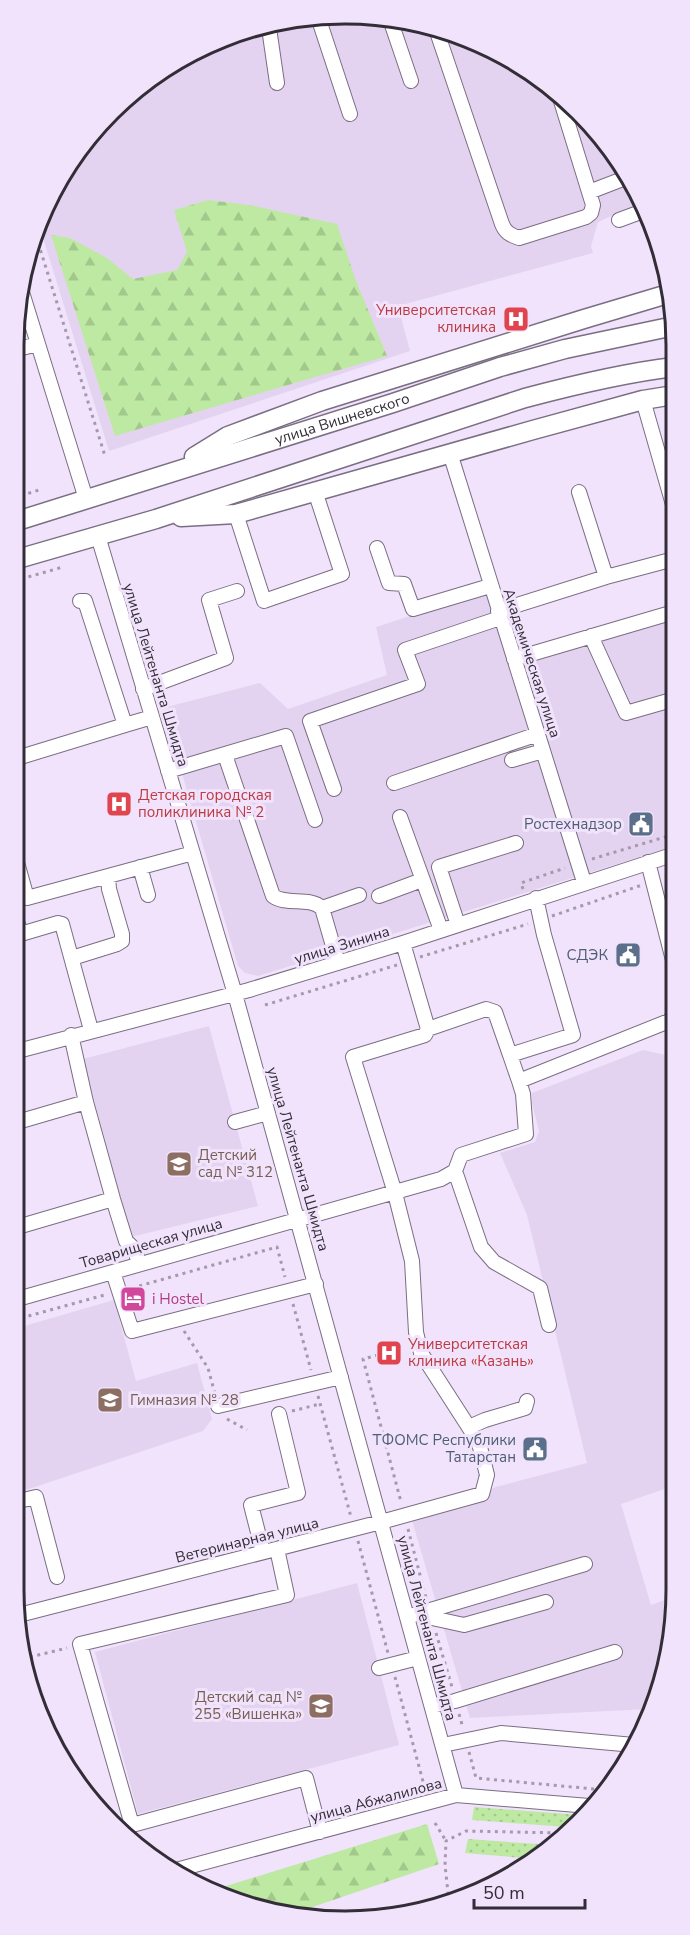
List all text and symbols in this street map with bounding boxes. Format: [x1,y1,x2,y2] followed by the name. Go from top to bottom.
[375,300,496,337] place label: Университетская клиника
[501,304,531,334] hospital icon: Университетская клиника
[272,388,412,450] street label: улица Вишневского
[119,581,193,769] street label: улица Лейтенанта Шмидта
[498,586,566,740] street label: Академическая улица
[138,785,272,822] place label: Детская городская поликлиника № 2
[104,789,134,819] hospital icon: Детская городская поликлиника № 2
[626,809,656,839] public building icon: Ростехнадзор
[524,814,622,834] place label: Ростехнадзор
[292,921,392,969] street label: улица Зинина
[613,940,643,970] public building icon: СДЭК
[567,945,608,965] place label: СДЭК
[262,1065,334,1253] street label: улица Лейтенанта Шмидта
[198,1145,273,1182] place label: Детский сад № 312
[164,1149,194,1179] school or university icon: Детский сад № 312
[77,1213,225,1273] street label: Товарищеская улица
[118,1284,148,1314] hotel icon: i Hostel
[152,1289,204,1309] place label: i Hostel
[407,1334,534,1371] place label: Университетская клиника «Казань»
[374,1338,404,1368] hospital icon: Университетская клиника «Казань»
[95,1385,125,1415] school or university icon: Гимназия № 28
[130,1390,239,1410] place label: Гимназия № 28
[373,1430,516,1467] place label: ТФОМС Республики Татарстан
[520,1434,550,1464] public building icon: ТФОМС Республики Татарстан
[173,1512,321,1568] street label: Ветеринарная улица
[393,1533,461,1723] street label: улица Лейтенанта Шмидта
[194,1687,302,1724] place label: Детский сад № 255 «Вишенка»
[306,1691,336,1721] school or university icon: Детский сад № 255 «Вишенка»
[308,1773,444,1827] street label: улица Абжалилова
[474,1872,585,1910] scale bar
[483,1881,525,1905] text: 50 m

